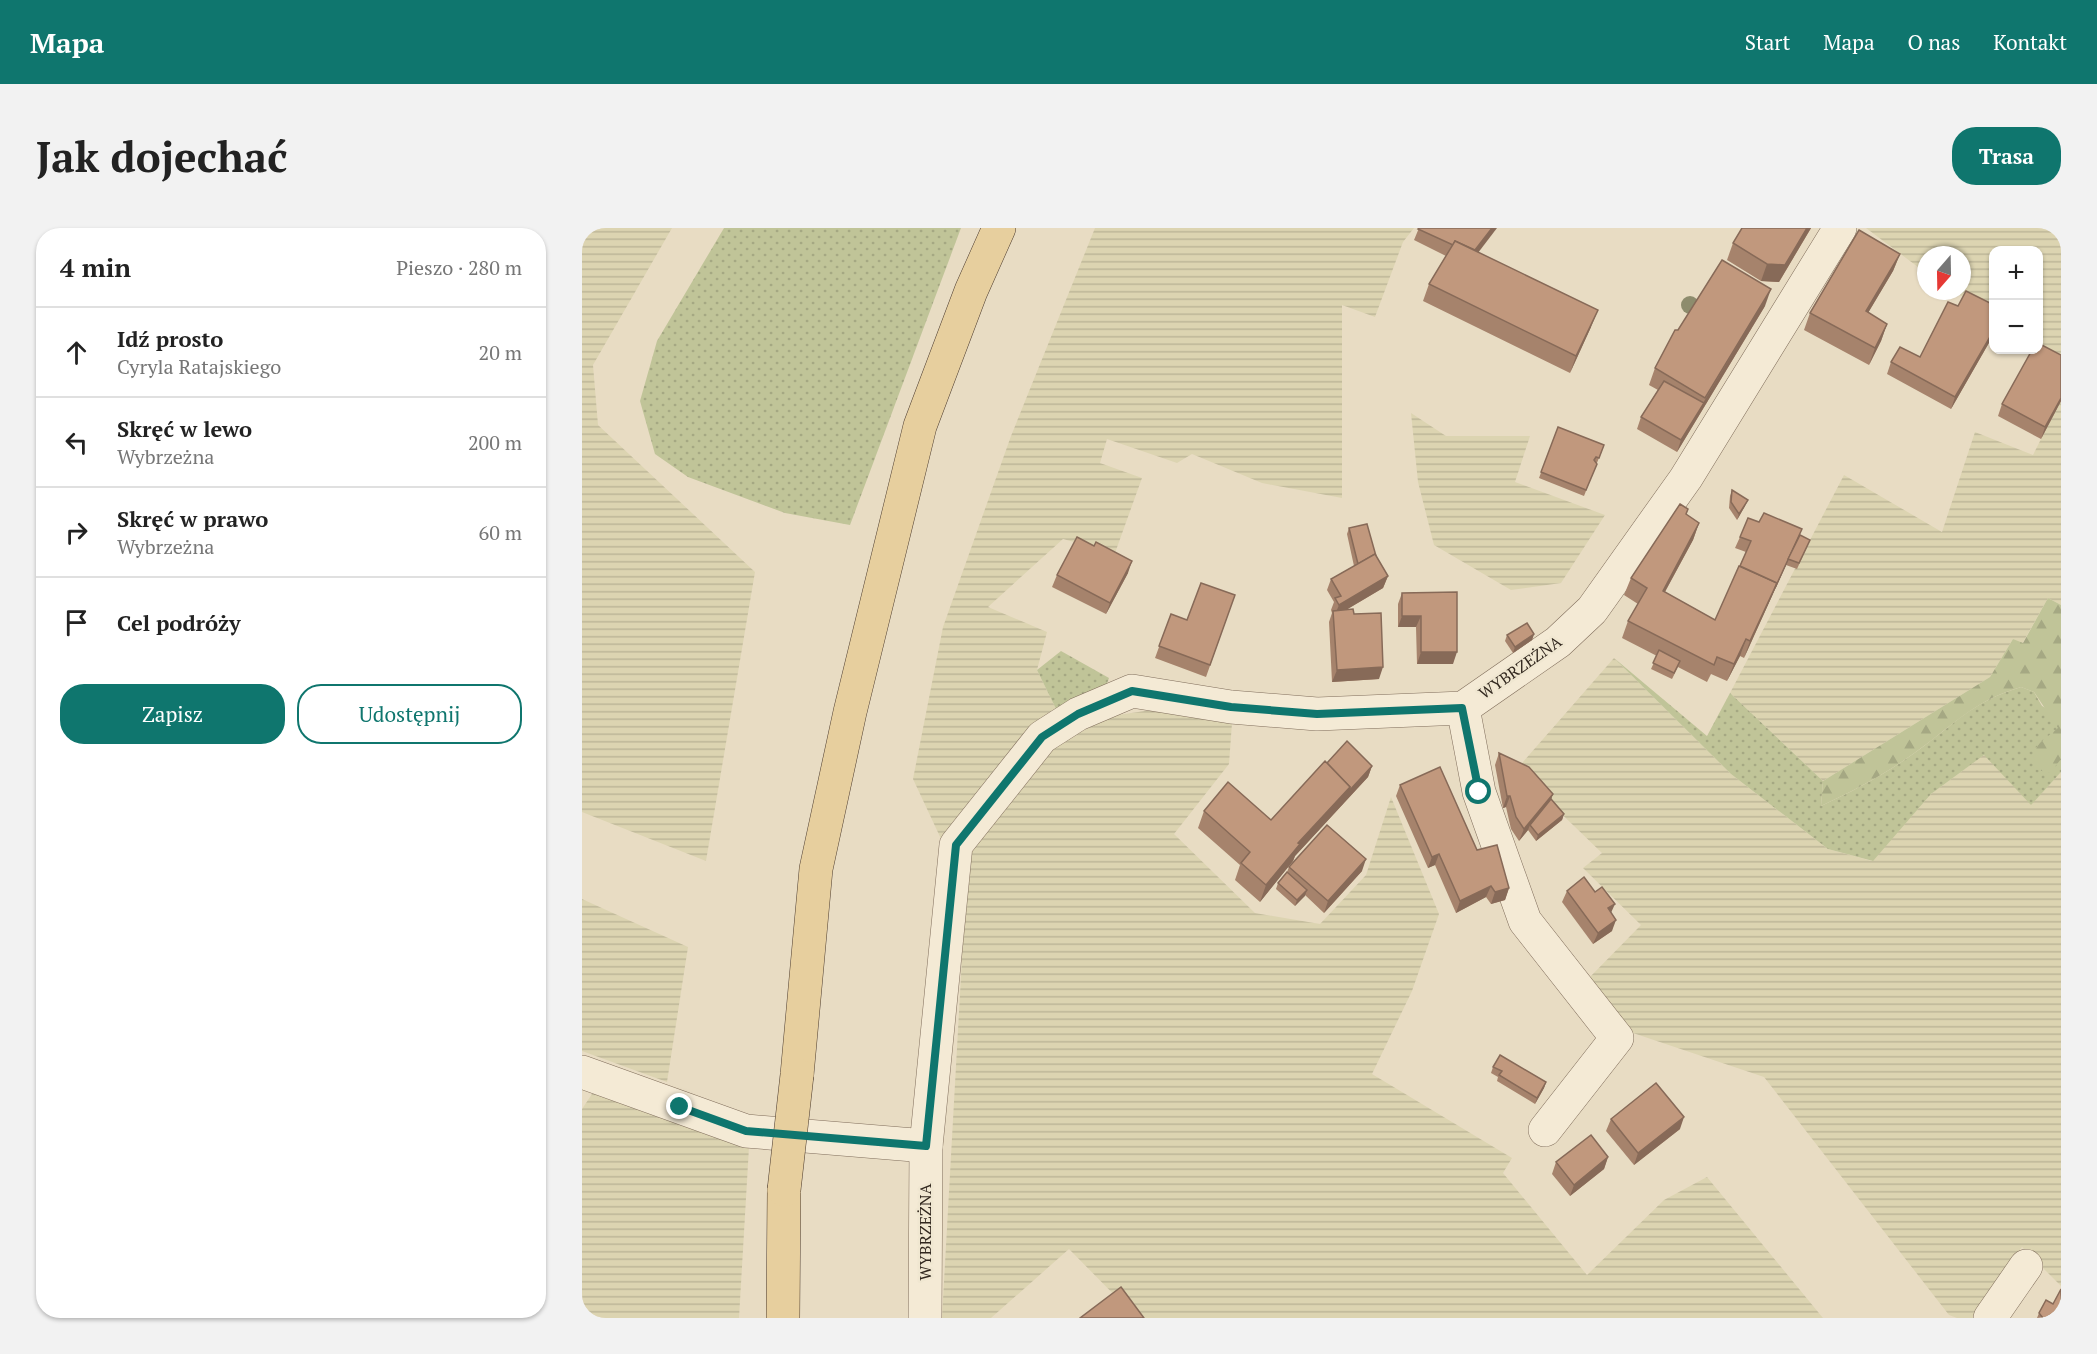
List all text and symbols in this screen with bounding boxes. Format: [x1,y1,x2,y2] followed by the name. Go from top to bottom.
[30,24,104,61] text: Mapa
[1745,28,1790,56] text: Start
[1823,28,1875,56] text: Mapa
[1908,28,1960,56] text: O nas
[1993,28,2067,56] text: Kontakt
[1952,127,2061,185] button: Trasa
[36,128,288,184] text: Jak dojechać
[1917,246,1971,300] north arrow
[1989,246,2043,354] map controls
[1989,246,2043,300] button: +
[60,250,131,284] text: 4 min
[396,254,522,281] text: Pieszo · 280 m
[1989,300,2043,354] button: −
[117,324,223,353] text: Idź prosto
[60,336,93,369] icon: ahead
[479,339,522,366] text: 20 m
[117,353,281,380] text: Cyryla Ratajskiego
[117,414,252,443] text: Skręć w lewo
[60,426,93,459] icon: left
[468,429,522,456] text: 200 m
[117,443,214,470] text: Wybrzeżna
[117,504,268,533] text: Skręć w prawo
[60,516,93,549] icon: right
[479,519,522,546] text: 60 m
[117,533,214,560] text: Wybrzeżna
[60,606,93,639] icon: arrive
[117,608,241,637] text: Cel podróży
[1474,630,1566,704] street label: WYBRZEŻNA
[60,684,285,744] button: Zapisz
[297,684,522,744] button: Udostępnij
[1465,778,1491,804] route start
[666,1093,692,1119] route end
[914,1184,936,1280] street label: WYBRZEŻNA

